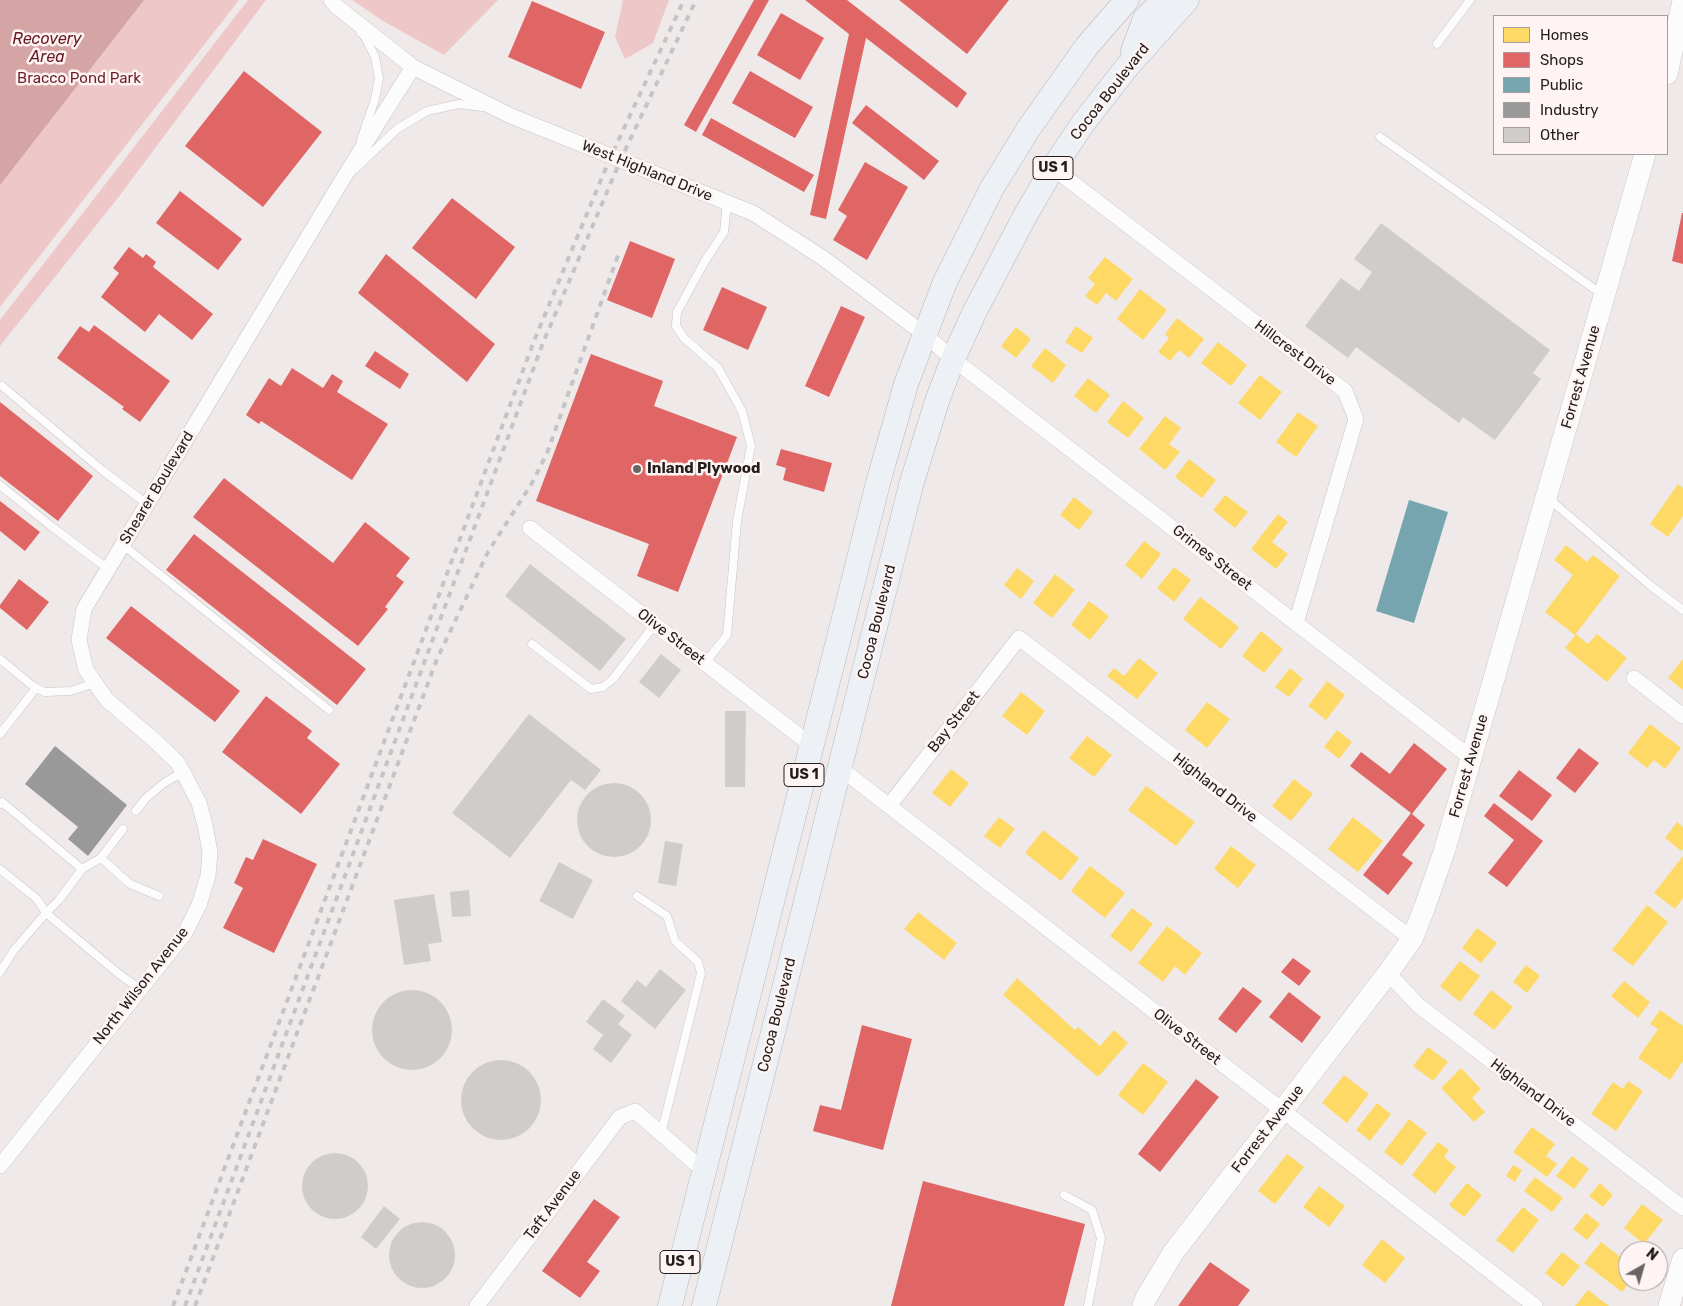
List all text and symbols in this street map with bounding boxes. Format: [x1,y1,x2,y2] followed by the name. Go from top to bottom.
[1493,15,1668,155] legend
[1540,26,1589,44] text: Homes
[12,29,82,67] water label: Recovery Area
[1067,40,1153,144] street label: Cocoa Boulevard
[1540,51,1584,69] text: Shops
[17,70,141,88] park label: Bracco Pond Park
[1540,76,1583,94] text: Public
[1540,101,1599,119] text: Industry
[1540,126,1579,144] text: Other
[579,137,715,205] street label: West Highland Drive
[1033,156,1073,180] road number: US 1
[1251,317,1339,389] street label: Hillcrest Drive
[1558,323,1604,431] street label: Forrest Avenue
[116,428,198,548] street label: Shearer Boulevard
[647,460,760,478] place label: Inland Plywood
[631,463,643,475] marker: Inland Plywood
[1169,521,1255,595] street label: Grimes Street
[854,563,900,681] street label: Cocoa Boulevard
[634,605,708,669] street label: Olive Street
[924,688,984,756] street label: Bay Street
[1446,712,1492,820] street label: Forrest Avenue
[1169,749,1261,827] street label: Highland Drive
[784,764,824,786] road number: US 1
[89,924,193,1048] street label: North Wilson Avenue
[754,956,800,1074] street label: Cocoa Boulevard
[1150,1005,1224,1069] street label: Olive Street
[1487,1055,1579,1131] street label: Highland Drive
[1228,1081,1308,1177] street label: Forrest Avenue
[521,1166,585,1244] street label: Taft Avenue
[1618,1241,1668,1291] north arrow
[1643,1245,1661,1264] text: N
[660,1250,700,1274] road number: US 1

